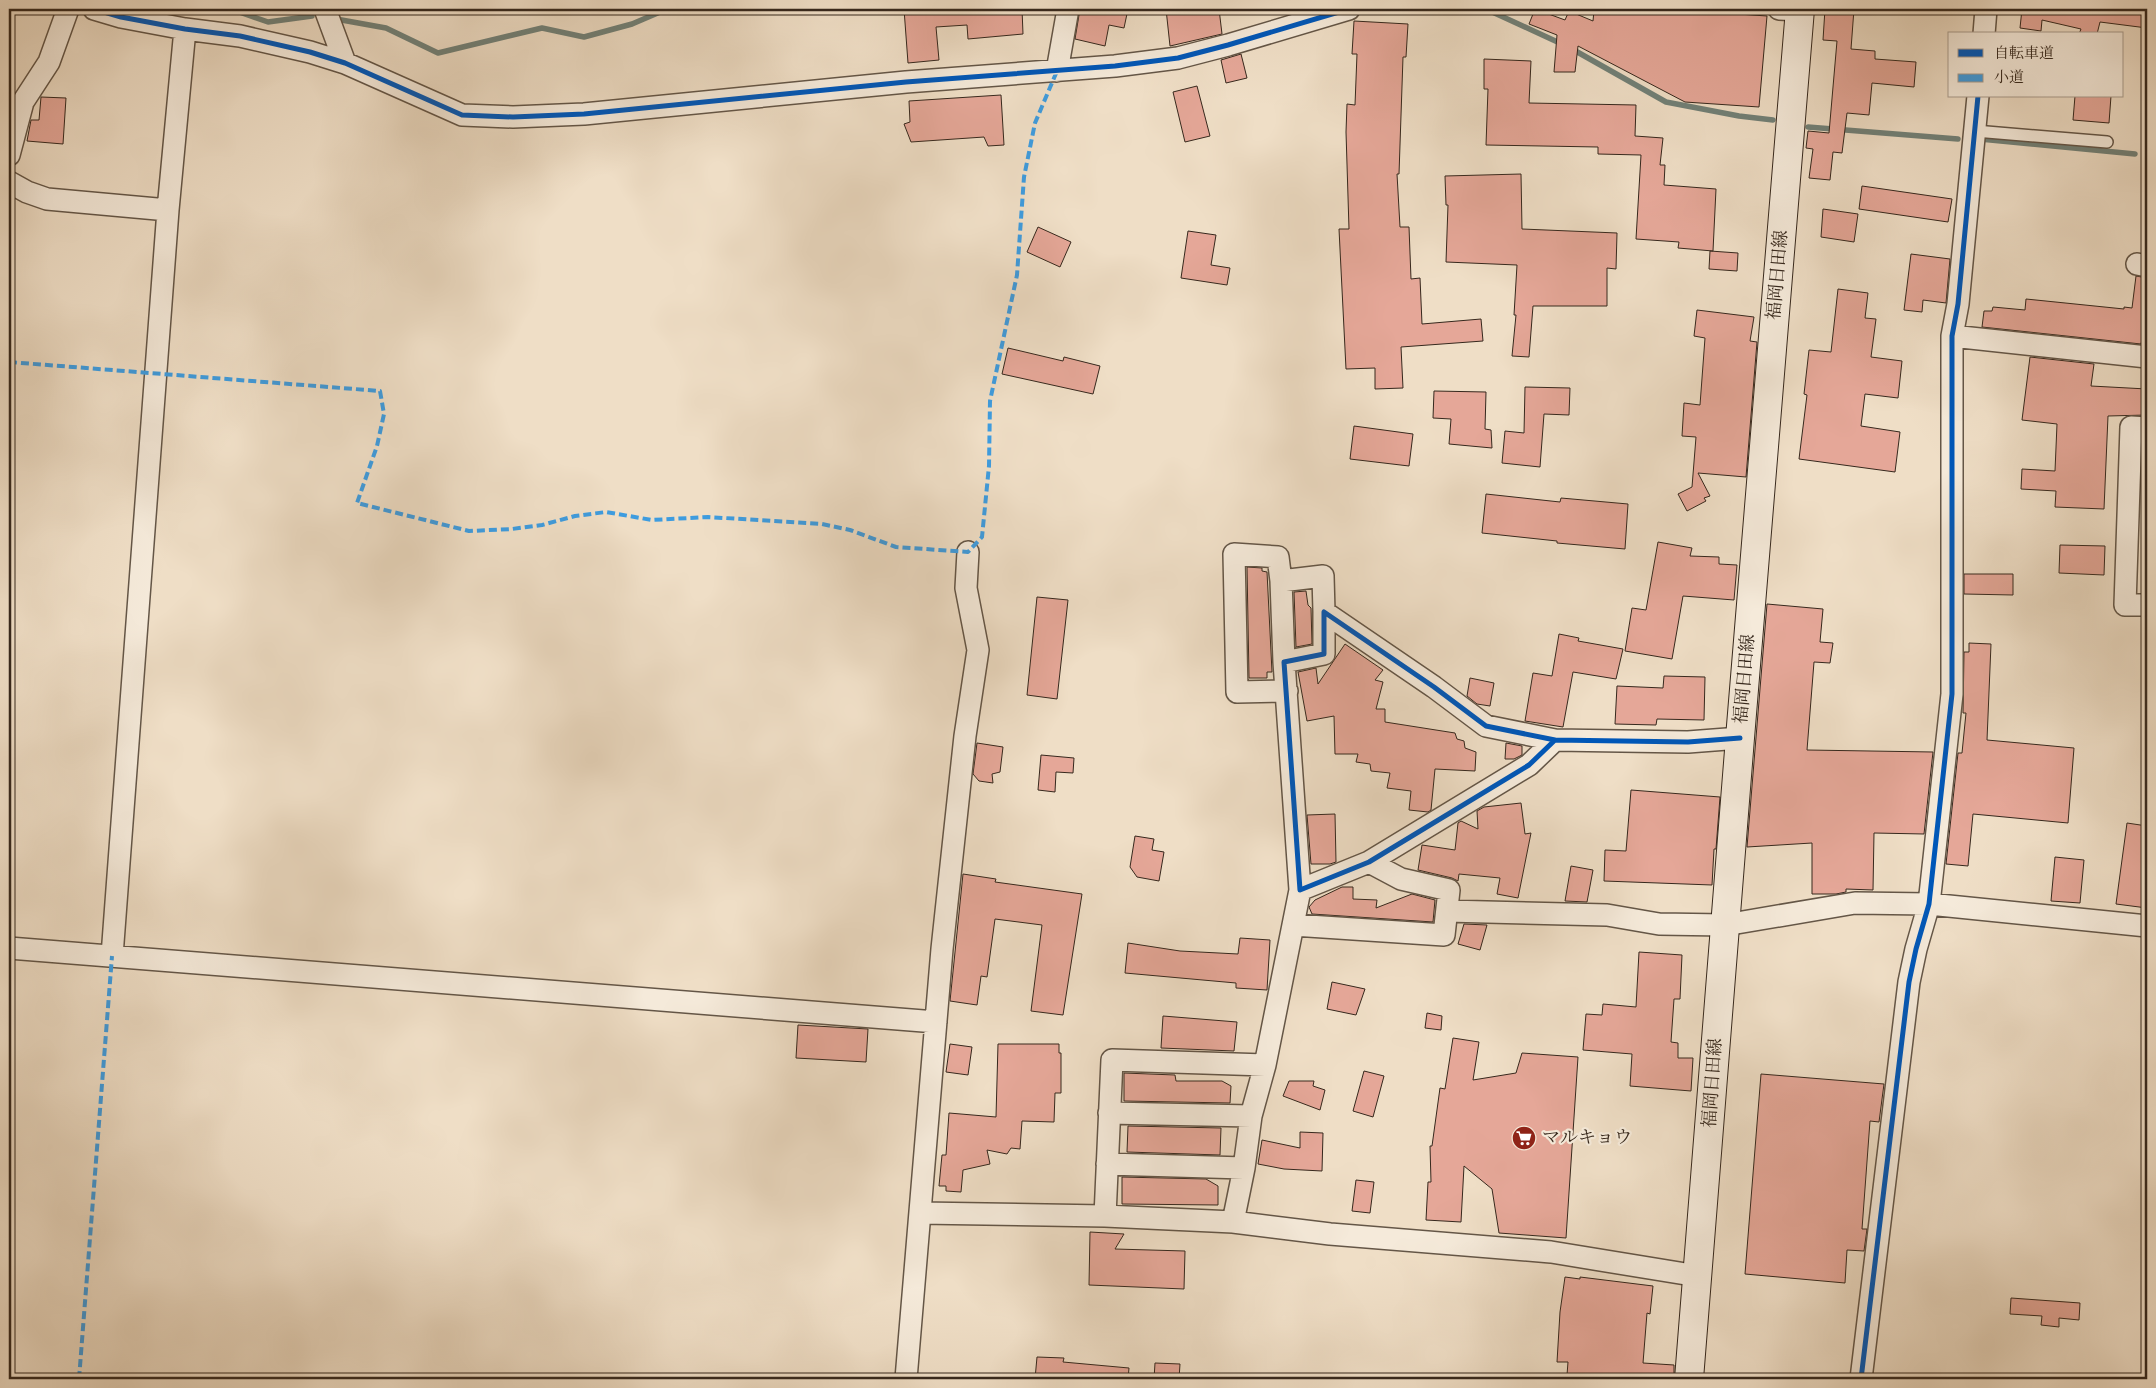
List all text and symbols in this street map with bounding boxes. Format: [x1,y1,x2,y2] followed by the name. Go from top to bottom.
[1948,32,2124,98] legend
[1994,45,2054,62] text: 自転車道
[1994,69,2024,86] text: 小道
[1763,229,1791,321] street label: 福岡日田線
[1730,633,1758,725] street label: 福岡日田線
[1699,1037,1725,1129] street label: 福岡日田線
[1511,1125,1537,1151] supermarket icon: マルキョウ
[1542,1129,1632,1147] place label: マルキョウ

